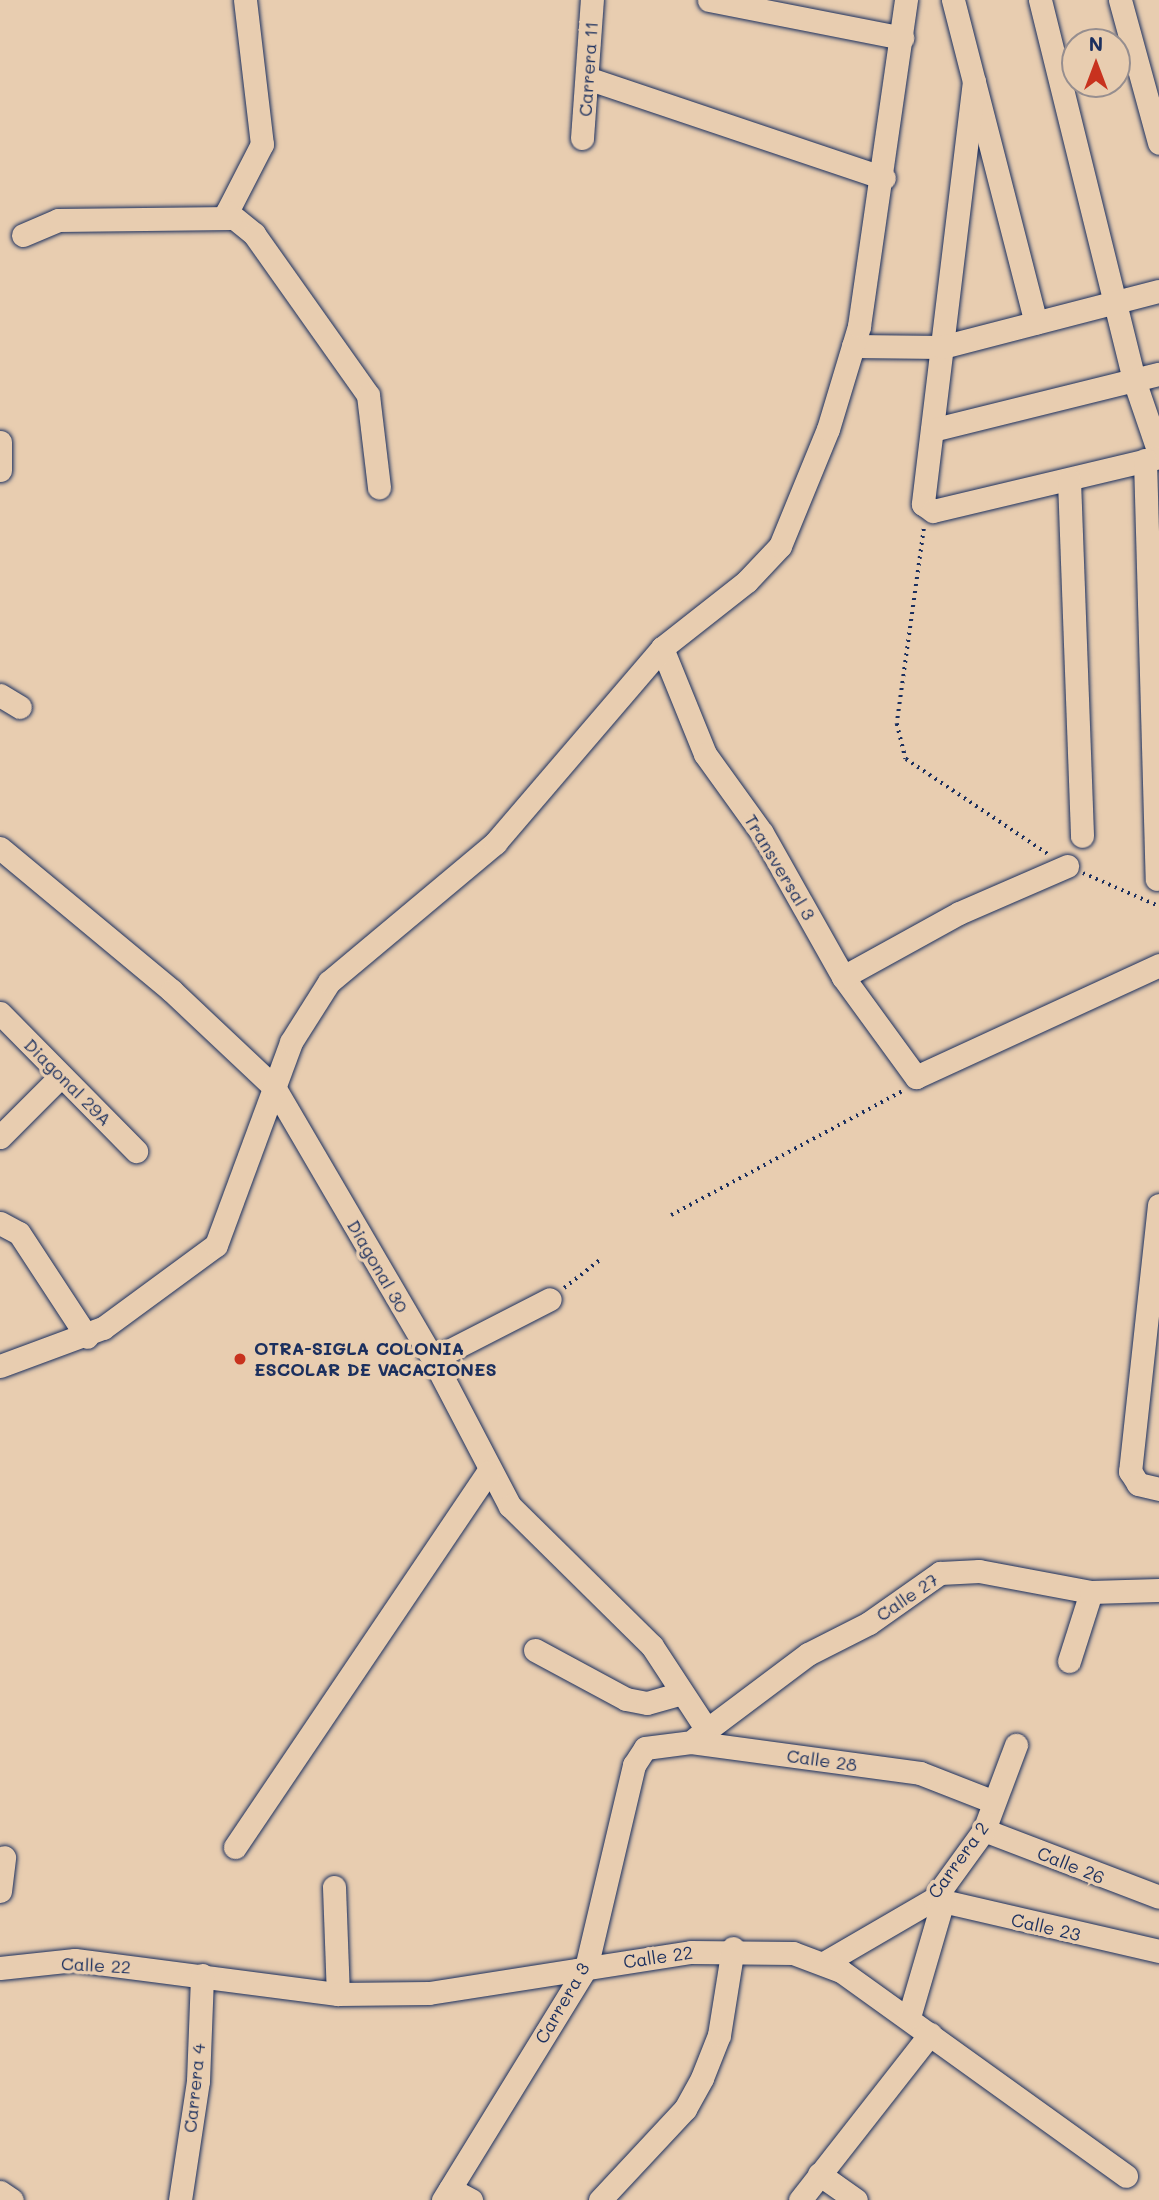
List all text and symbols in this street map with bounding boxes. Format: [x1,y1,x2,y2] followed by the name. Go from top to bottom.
[574,21,602,117] street label: Carrera 11
[1061,28,1131,98] north arrow
[1089,31,1103,56] text: N
[740,810,820,924] street label: Transversal 3
[20,1034,116,1130] street label: Diagonal 29A
[343,1216,413,1316] street label: Diagonal 30
[254,1338,497,1380] place label: OTRA-SIGLA COLONIA ESCOLAR DE VACACIONES
[232,1351,248,1367] marker: OTRA-SIGLA COLONIA ESCOLAR DE VACACIONES
[872,1568,942,1626] street label: Calle 27
[785,1744,859,1776] street label: Calle 28
[923,1818,993,1902] street label: Carrera 2
[1034,1842,1108,1888] street label: Calle 26
[1009,1909,1083,1945] street label: Calle 23
[622,1941,694,1973] street label: Calle 22
[60,1952,132,1978] street label: Calle 22
[530,1959,594,2047] street label: Carrera 3
[179,2042,209,2134] street label: Carrera 4

